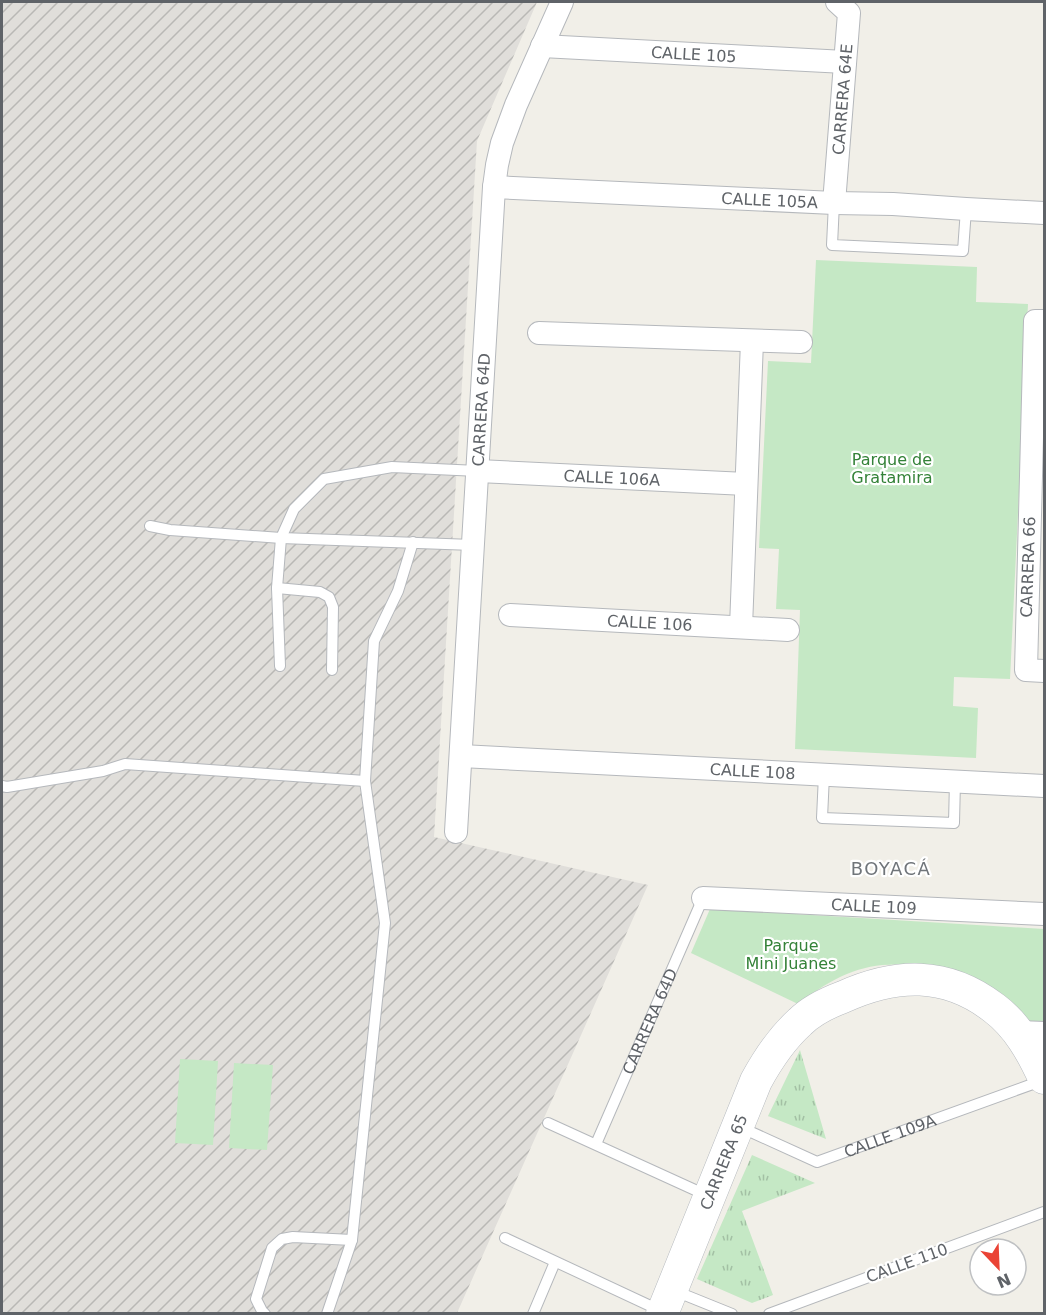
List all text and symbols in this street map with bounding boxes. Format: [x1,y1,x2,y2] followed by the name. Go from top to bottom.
[650,42,737,66] street label: CALLE 105
[828,43,856,156] street label: CARRERA 64E
[721,188,818,212] street label: CALLE 105A
[468,352,494,467] street label: CARRERA 64D
[851,450,933,487] park label: Parque de Gratamira
[563,466,661,489] street label: CALLE 106A
[1017,516,1039,618] street label: CARRERA 66
[606,611,693,634] street label: CALLE 106
[709,759,796,783] street label: CALLE 108
[851,858,931,879] district label: BOYACÁ
[831,895,917,918] street label: CALLE 109
[746,936,836,973] park label: Parque Mini Juanes
[618,965,681,1077] street label: CARRERA 64D
[841,1110,939,1161] street label: CALLE 109A
[696,1111,751,1212] street label: CARRERA 65
[968,1237,1028,1297] north arrow
[863,1239,951,1287] street label: CALLE 110
[994,1269,1014,1292] text: N

